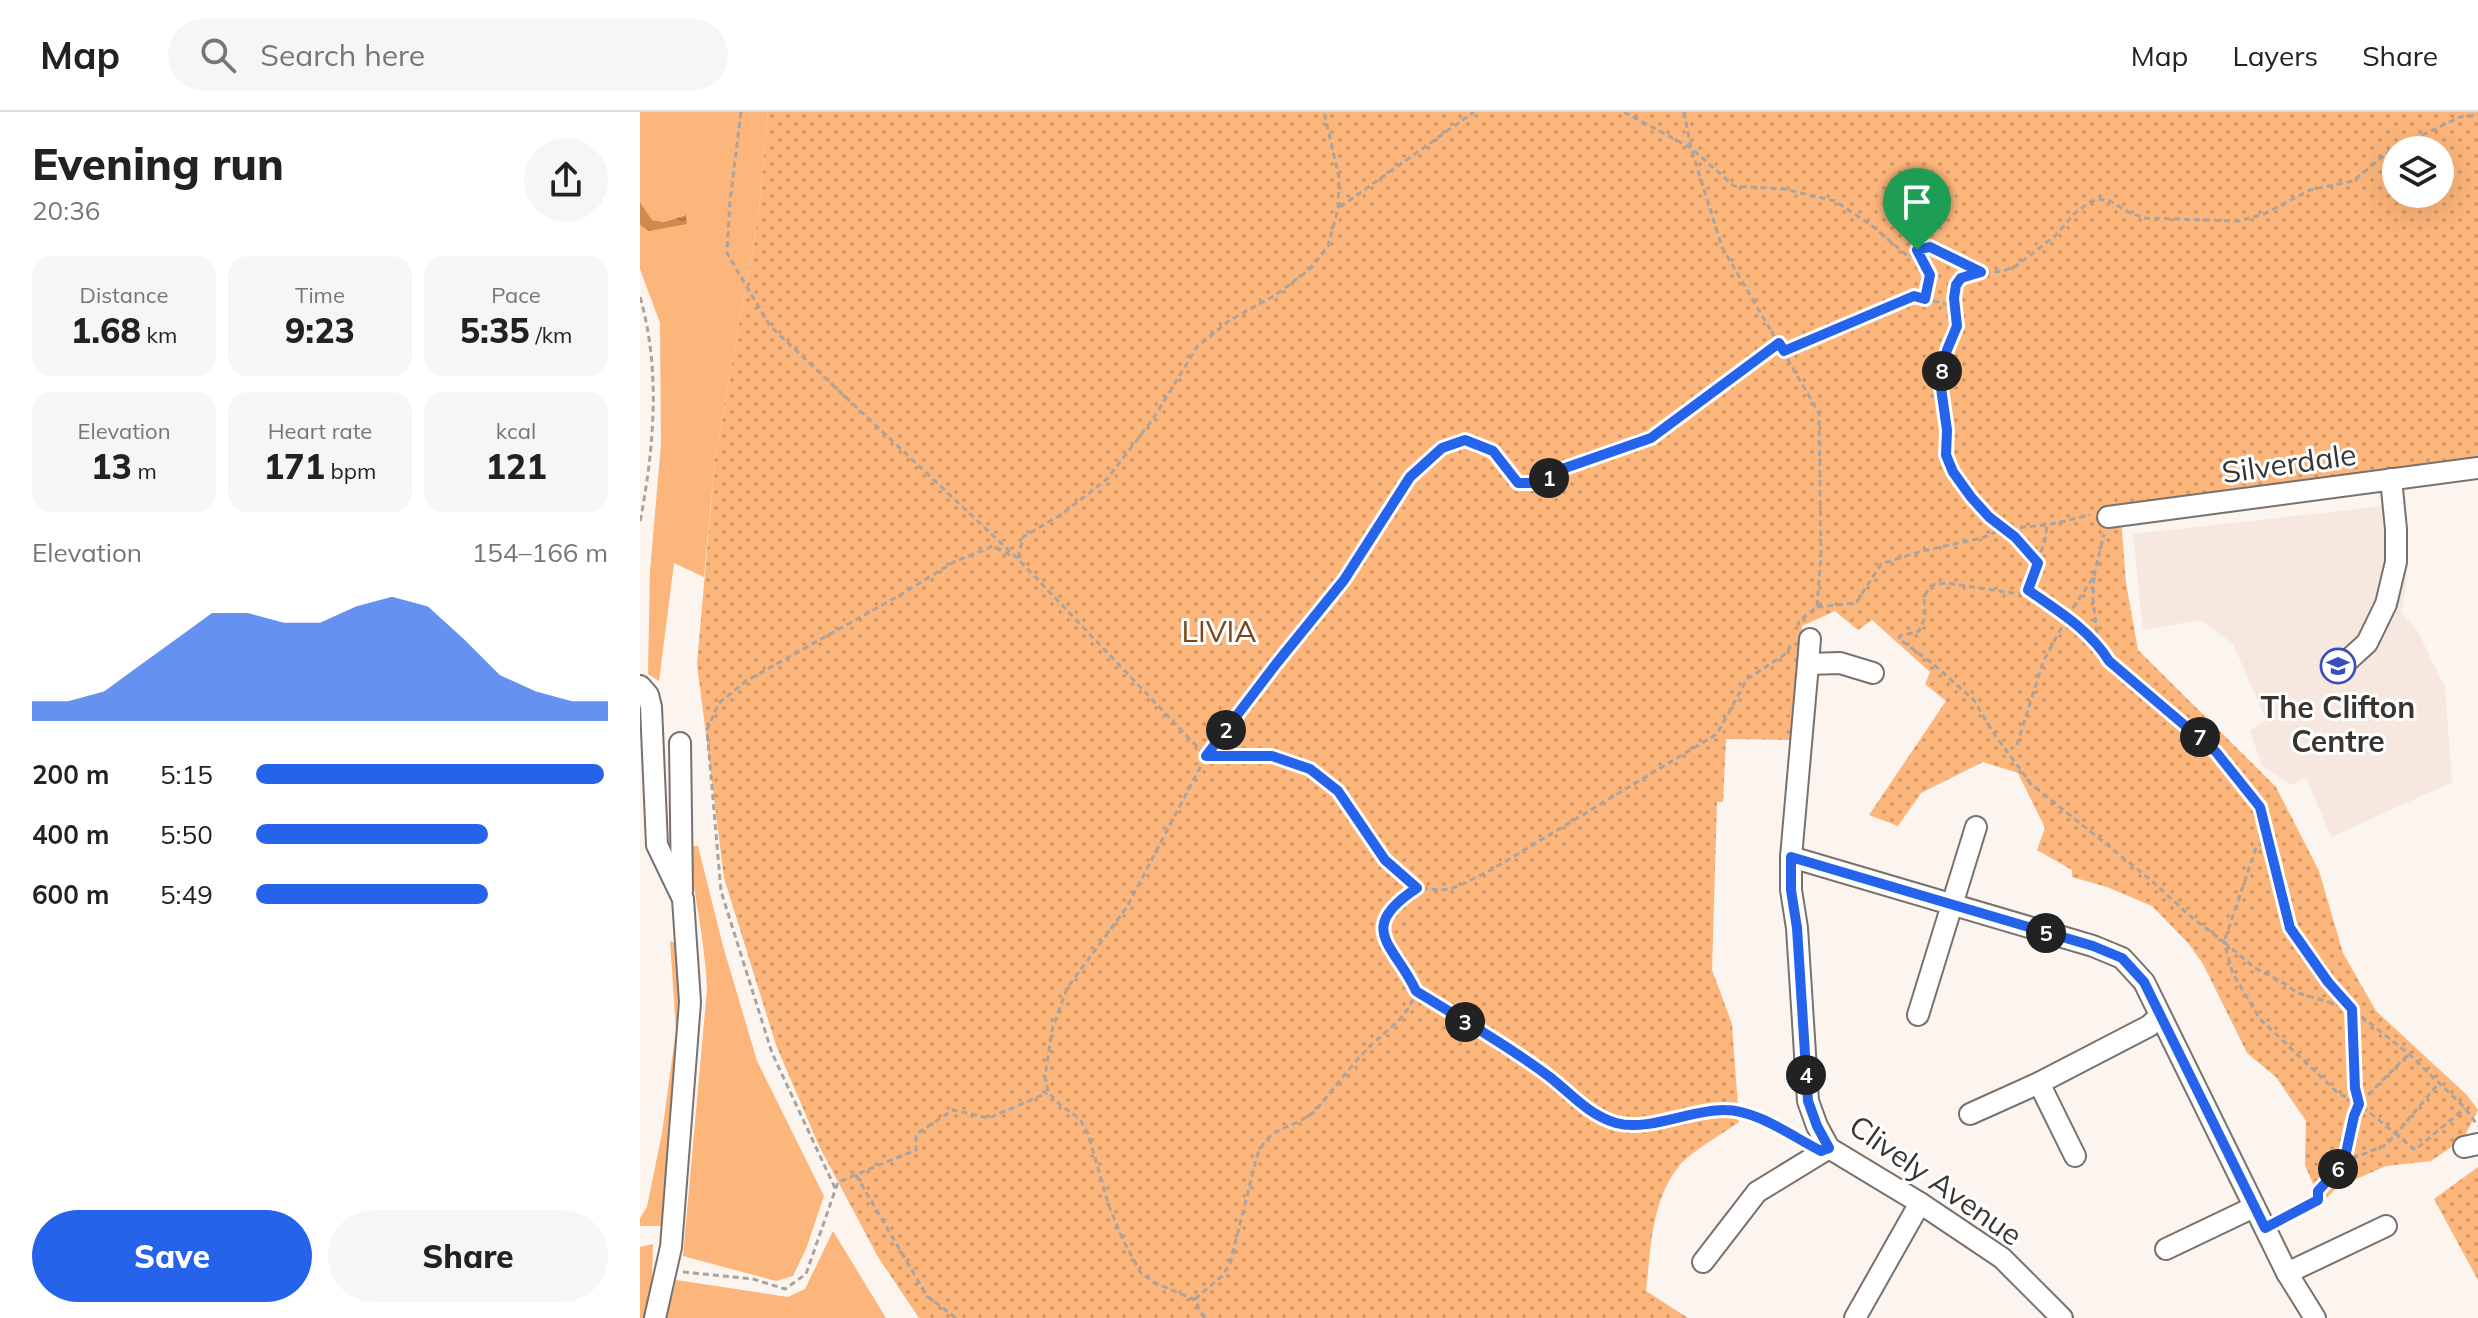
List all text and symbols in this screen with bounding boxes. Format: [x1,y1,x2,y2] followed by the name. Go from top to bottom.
[168,19,728,91] search box
[40,31,120,79] text: Map
[196,33,240,77] icon: search
[260,36,425,74] text: Search here
[2131,38,2188,73] text: Map
[2232,38,2318,73] text: Layers
[2362,38,2438,73] text: Share
[32,136,284,191] text: Evening run
[2382,136,2454,208] map controls
[2382,136,2454,208] button: layers
[524,138,608,222] button: share
[1883,168,1951,250] pin
[1895,180,1939,224] icon: arrive
[32,194,100,227] text: 20:36
[80,281,168,309] text: Distance
[295,281,345,309] text: Time
[491,281,541,309] text: Pace
[71,309,141,352] text: 1.68
[285,309,355,352] text: 9:23
[460,309,530,352] text: 5:35
[141,321,177,349] text: km
[530,321,572,349] text: /km
[1922,351,1962,391] pin: 8
[1935,357,1949,385] text: 8
[77,417,171,445] text: Elevation
[268,417,372,445] text: Heart rate
[496,417,536,445] text: kcal
[2219,435,2359,491] street label: Silverdale
[91,445,132,488] text: 13
[264,445,325,488] text: 171
[485,445,547,488] text: 121
[132,457,157,485] text: m
[325,457,376,485] text: bpm
[1529,458,1569,498] pin: 1
[1542,464,1556,492] text: 1
[32,536,142,569] text: Elevation
[472,536,608,569] text: 154–166 m
[1182,612,1256,650] park label: LIVIA
[2319,647,2357,685] school or university icon: The Clifton Centre
[2261,688,2415,760] place label: The Clifton Centre
[1206,710,1246,750] pin: 2
[1219,716,1233,744] text: 2
[2180,717,2220,757] pin: 7
[2193,723,2207,751] text: 7
[32,758,109,791] text: 200 m
[160,758,213,791] text: 5:15
[32,818,109,851] text: 400 m
[160,818,213,851] text: 5:50
[32,878,109,911] text: 600 m
[160,878,213,911] text: 5:49
[2026,913,2066,953] pin: 5
[2039,919,2053,947] text: 5
[1445,1002,1485,1042] pin: 3
[1458,1008,1472,1036] text: 3
[1786,1055,1826,1095] pin: 4
[1799,1061,1813,1089] text: 4
[1842,1106,2030,1254] street label: Clively Avenue
[2318,1149,2358,1189] pin: 6
[2331,1155,2345,1183] text: 6
[32,1210,312,1302] button: Save
[328,1210,608,1302] button: Share

